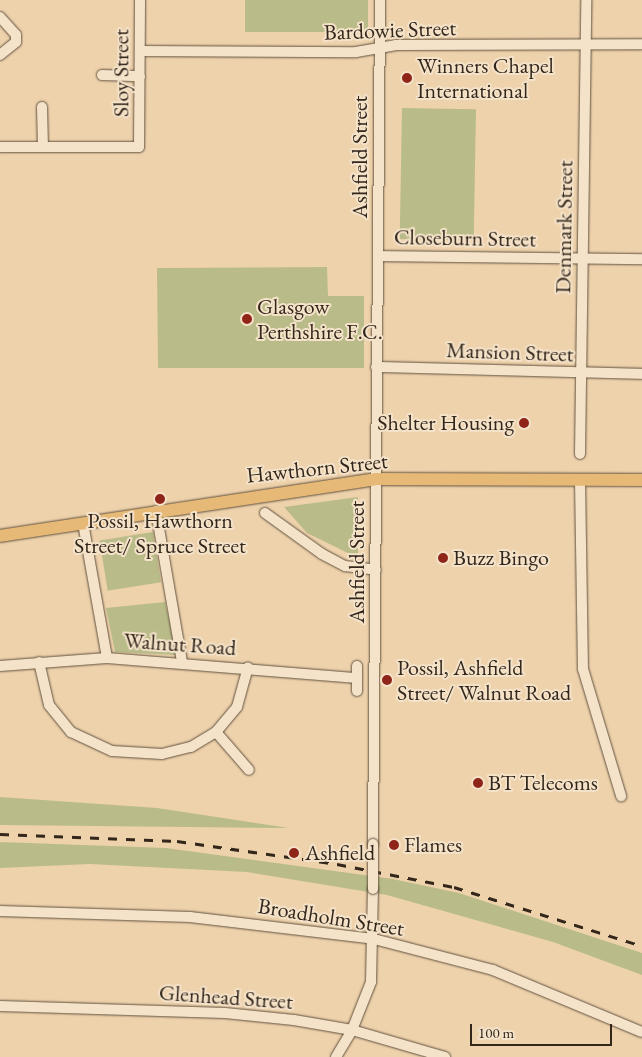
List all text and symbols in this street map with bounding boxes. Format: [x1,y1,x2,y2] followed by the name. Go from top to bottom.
[323,14,457,46] street label: Bardowie Street
[108,29,134,117] street label: Sloy Street
[417,52,554,104] place label: Winners Chapel International
[401,72,413,84] marker: Winners Chapel International
[347,96,373,218] street label: Ashfield Street
[550,160,578,294] street label: Denmark Street
[394,224,536,252] street label: Closeburn Street
[257,293,383,344] place label: Glasgow Perthshire F.C.
[241,313,253,325] marker: Glasgow Perthshire F.C.
[446,337,574,367] street label: Mansion Street
[377,410,514,436] place label: Shelter Housing
[518,417,530,429] marker: Shelter Housing
[245,447,389,489] street label: Hawthorn Street
[154,493,166,505] marker: Possil, Hawthorn Street/ Spruce Street
[344,501,370,623] street label: Ashfield Street
[74,507,246,558] place label: Possil, Hawthorn Street/ Spruce Street
[453,545,549,571] place label: Buzz Bingo
[437,552,449,564] marker: Buzz Bingo
[123,627,237,661] street label: Walnut Road
[397,654,571,706] place label: Possil, Ashfield Street/ Walnut Road
[381,674,393,686] marker: Possil, Ashfield Street/ Walnut Road
[488,770,598,796] place label: BT Telecoms
[472,777,484,789] marker: BT Telecoms
[404,832,462,858] place label: Flames
[388,839,400,851] marker: Flames
[305,840,375,866] place label: Ashfield
[287,846,301,860] marker: Ashfield
[256,892,406,942] street label: Broadholm Street
[158,979,294,1015] street label: Glenhead Street
[472,1014,614,1046] scale bar
[478,1023,514,1042] text: 100 m

